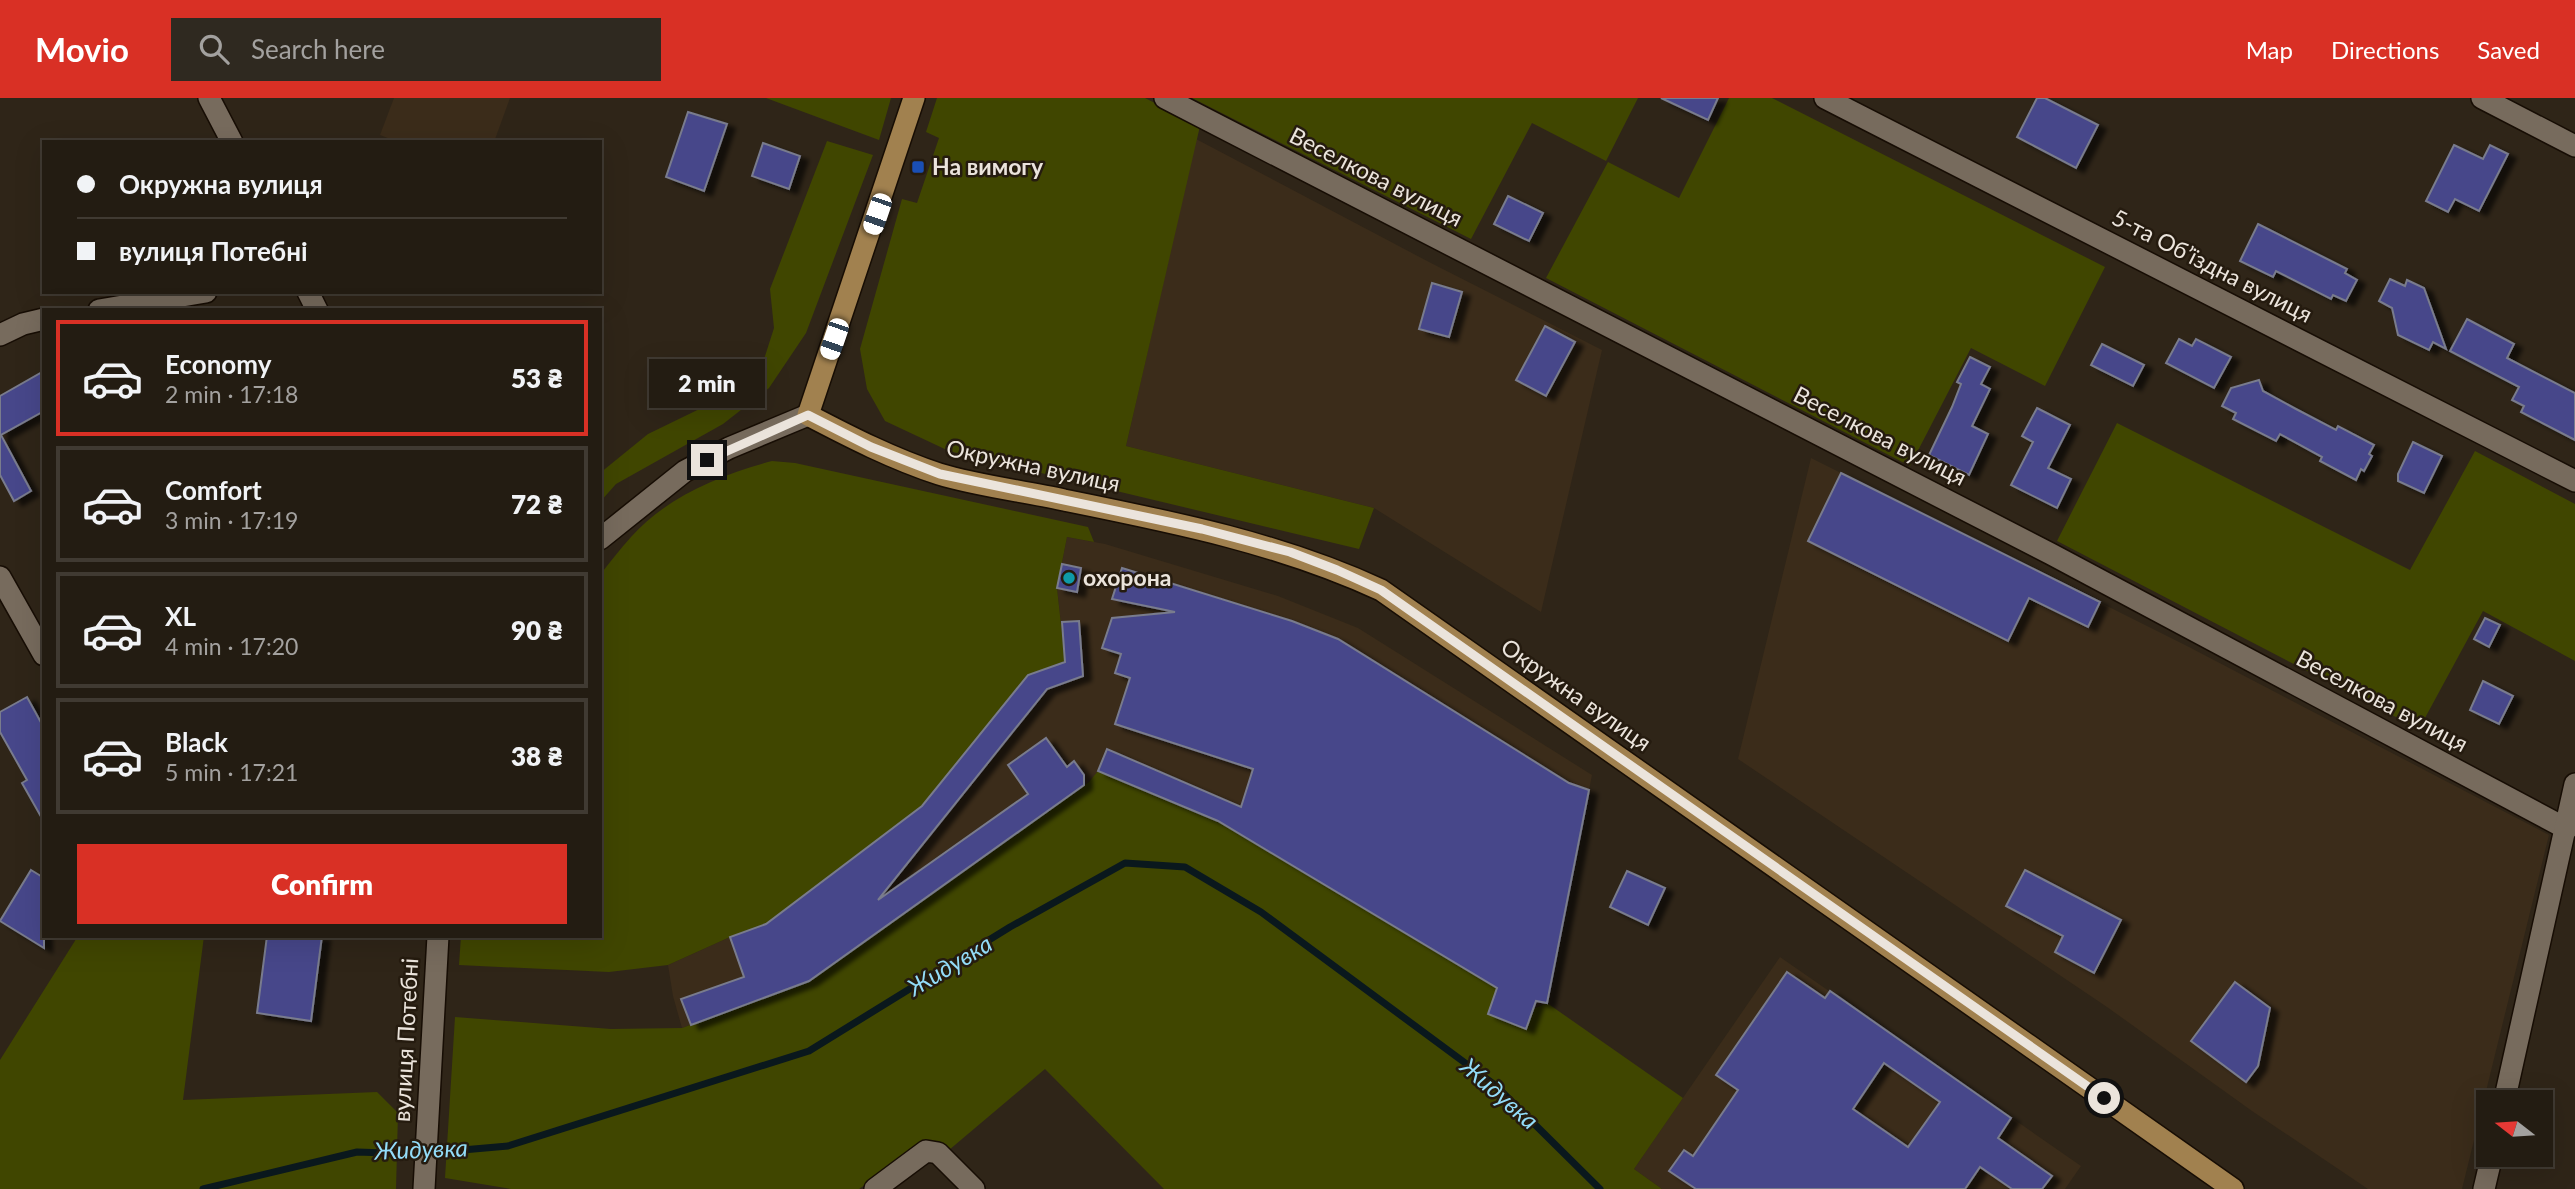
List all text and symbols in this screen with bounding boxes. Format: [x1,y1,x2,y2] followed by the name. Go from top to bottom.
[171,18,661,81] search box
[35,29,129,69] text: Movio
[195,30,233,68] icon: search
[251,33,385,65] text: Search here
[2246,35,2293,64] text: Map
[2331,35,2439,64] text: Directions
[2477,35,2540,64] text: Saved
[1285,120,1468,232] street label: Веселкова вулиця
[932,152,1044,180] place label: На вимогу
[910,159,926,175] marker: На вимогу
[119,168,323,200] text: Окружна вулиця
[861,191,894,237] car
[2108,202,2317,328] street label: 5-та Обʼїздна вулиця
[119,235,308,267] text: вулиця Потебні
[818,316,851,362] car
[81,347,144,410] icon: car
[165,348,271,380] text: Economy
[649,358,765,408] callout: 2 min
[511,362,563,394] text: 53 ₴
[678,369,736,397] text: 2 min
[1789,379,1972,491] street label: Веселкова вулиця
[165,380,298,408] text: 2 min · 17:18
[944,433,1123,497] street label: Окружна вулиця
[691,444,723,476] route end
[81,473,144,536] icon: car
[165,474,262,506] text: Comfort
[511,488,563,520] text: 72 ₴
[165,506,298,534] text: 3 min · 17:19
[1083,563,1171,591] place label: охорона
[1061,570,1077,586] marker: охорона
[81,599,144,662] icon: car
[165,600,196,632] text: XL
[511,614,563,646] text: 90 ₴
[165,632,298,660] text: 4 min · 17:20
[1496,632,1657,756] street label: Окружна вулиця
[2292,643,2473,757] street label: Веселкова вулиця
[81,725,144,788] icon: car
[165,726,228,758] text: Black
[511,740,563,772] text: 38 ₴
[165,758,298,786] text: 5 min · 17:21
[77,844,567,924] button: Confirm
[901,928,997,1002] water label: Жидувка
[387,957,423,1123] street label: вулиця Потебні
[1454,1051,1545,1135] water label: Жидувка
[2088,1082,2120,1114] route start
[2476,1090,2553,1167] north arrow
[2476,1090,2553,1167] map controls
[373,1132,468,1165] water label: Жидувка

